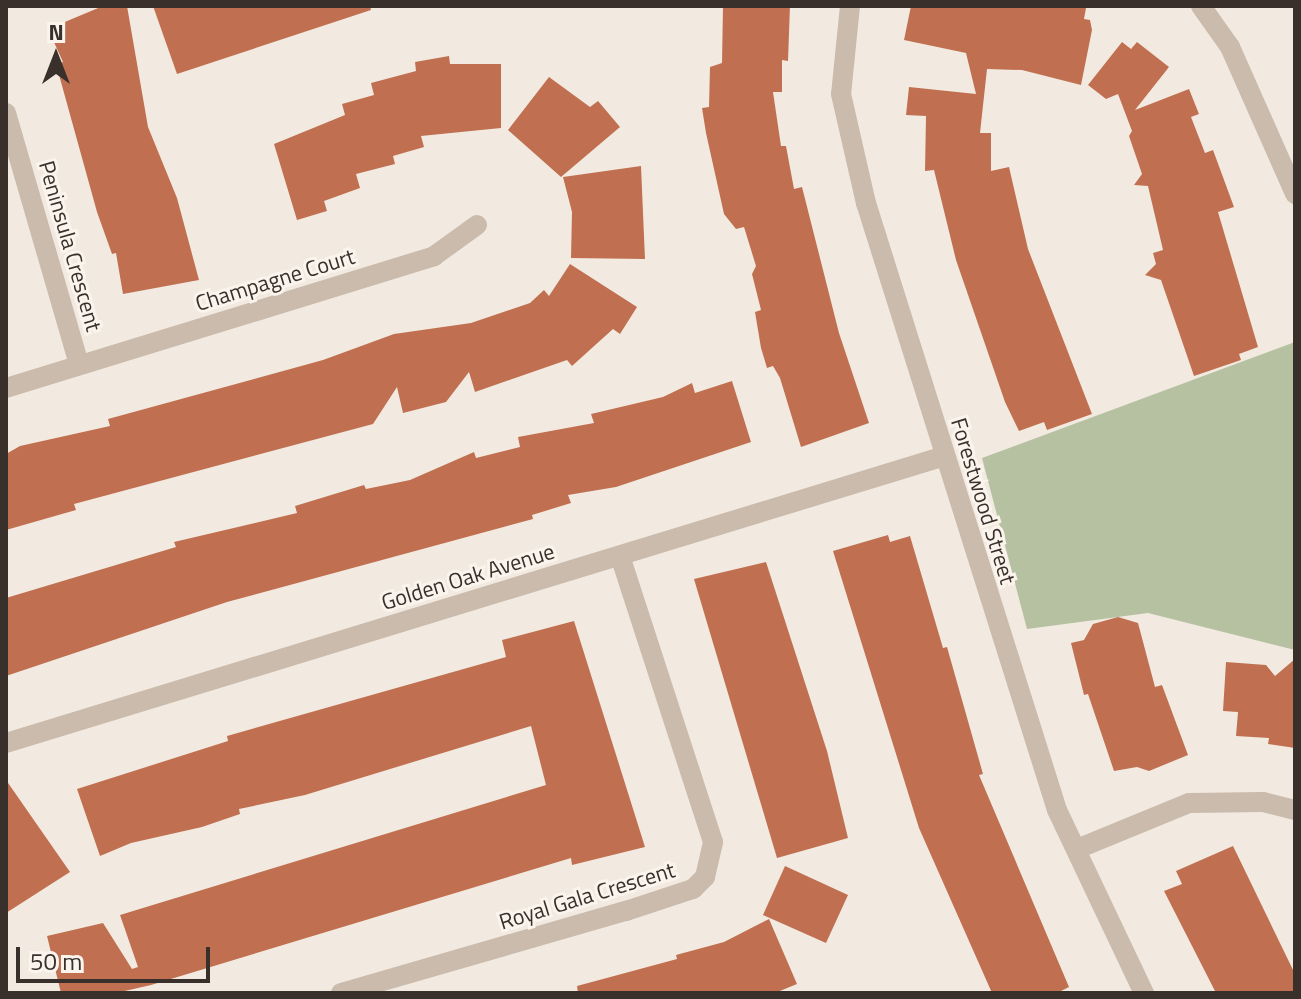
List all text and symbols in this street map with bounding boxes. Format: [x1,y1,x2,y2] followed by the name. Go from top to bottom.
[48,15,64,49] text: N
[16,16,96,96] north arrow
[33,158,107,334] street label: Peninsula Crescent
[192,243,358,317] street label: Champagne Court
[945,415,1021,587] street label: Forestwood Street
[378,538,558,616] street label: Golden Oak Avenue
[496,857,678,935] street label: Royal Gala Crescent
[20,931,214,981] scale bar
[30,943,82,979] text: 50 m

